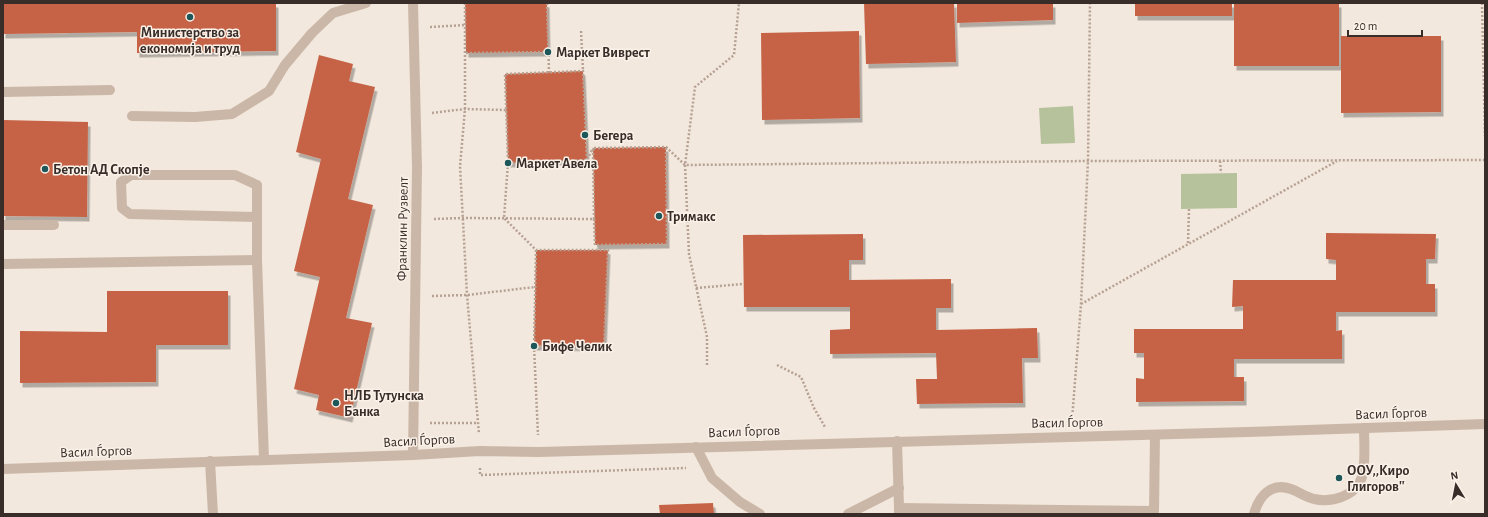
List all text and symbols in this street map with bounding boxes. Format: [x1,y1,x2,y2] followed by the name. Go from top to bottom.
[185,12,195,22] marker: Министерство за економија и труд
[1348,12,1422,38] scale bar
[1354,20,1377,32] text: 20 m
[140,26,240,56] place label: Министерство за економија и труд
[556,46,650,60] place label: Маркет Виврест
[543,47,553,57] marker: Маркет Виврест
[593,129,634,143] place label: Бегера
[580,130,590,140] marker: Бегера
[516,157,598,171] place label: Маркет Авела
[503,158,513,168] marker: Маркет Авела
[53,163,150,177] place label: Бетон АД Скопје
[40,164,50,174] marker: Бетон АД Скопје
[395,176,411,281] street label: Франклин Рузвелт
[667,210,716,224] place label: Тримакс
[654,211,664,221] marker: Тримакс
[542,340,612,354] place label: Бифе Челик
[529,341,539,351] marker: Бифе Челик
[344,389,424,419] place label: НЛБ Тутунска Банка
[331,398,341,408] marker: НЛБ Тутунска Банка
[1355,403,1427,422] street label: Васил Ѓоргов
[1031,412,1103,431] street label: Васил Ѓоргов
[708,421,780,440] street label: Васил Ѓоргов
[382,429,455,450] street label: Васил Ѓоргов
[60,441,132,460] street label: Васил Ѓоргов
[1347,464,1409,494] place label: ООУ,,Киро Глигоров''
[1436,465,1476,505] north arrow
[1450,470,1459,482] text: N
[1334,473,1344,483] marker: ООУ,,Киро Глигоров''

